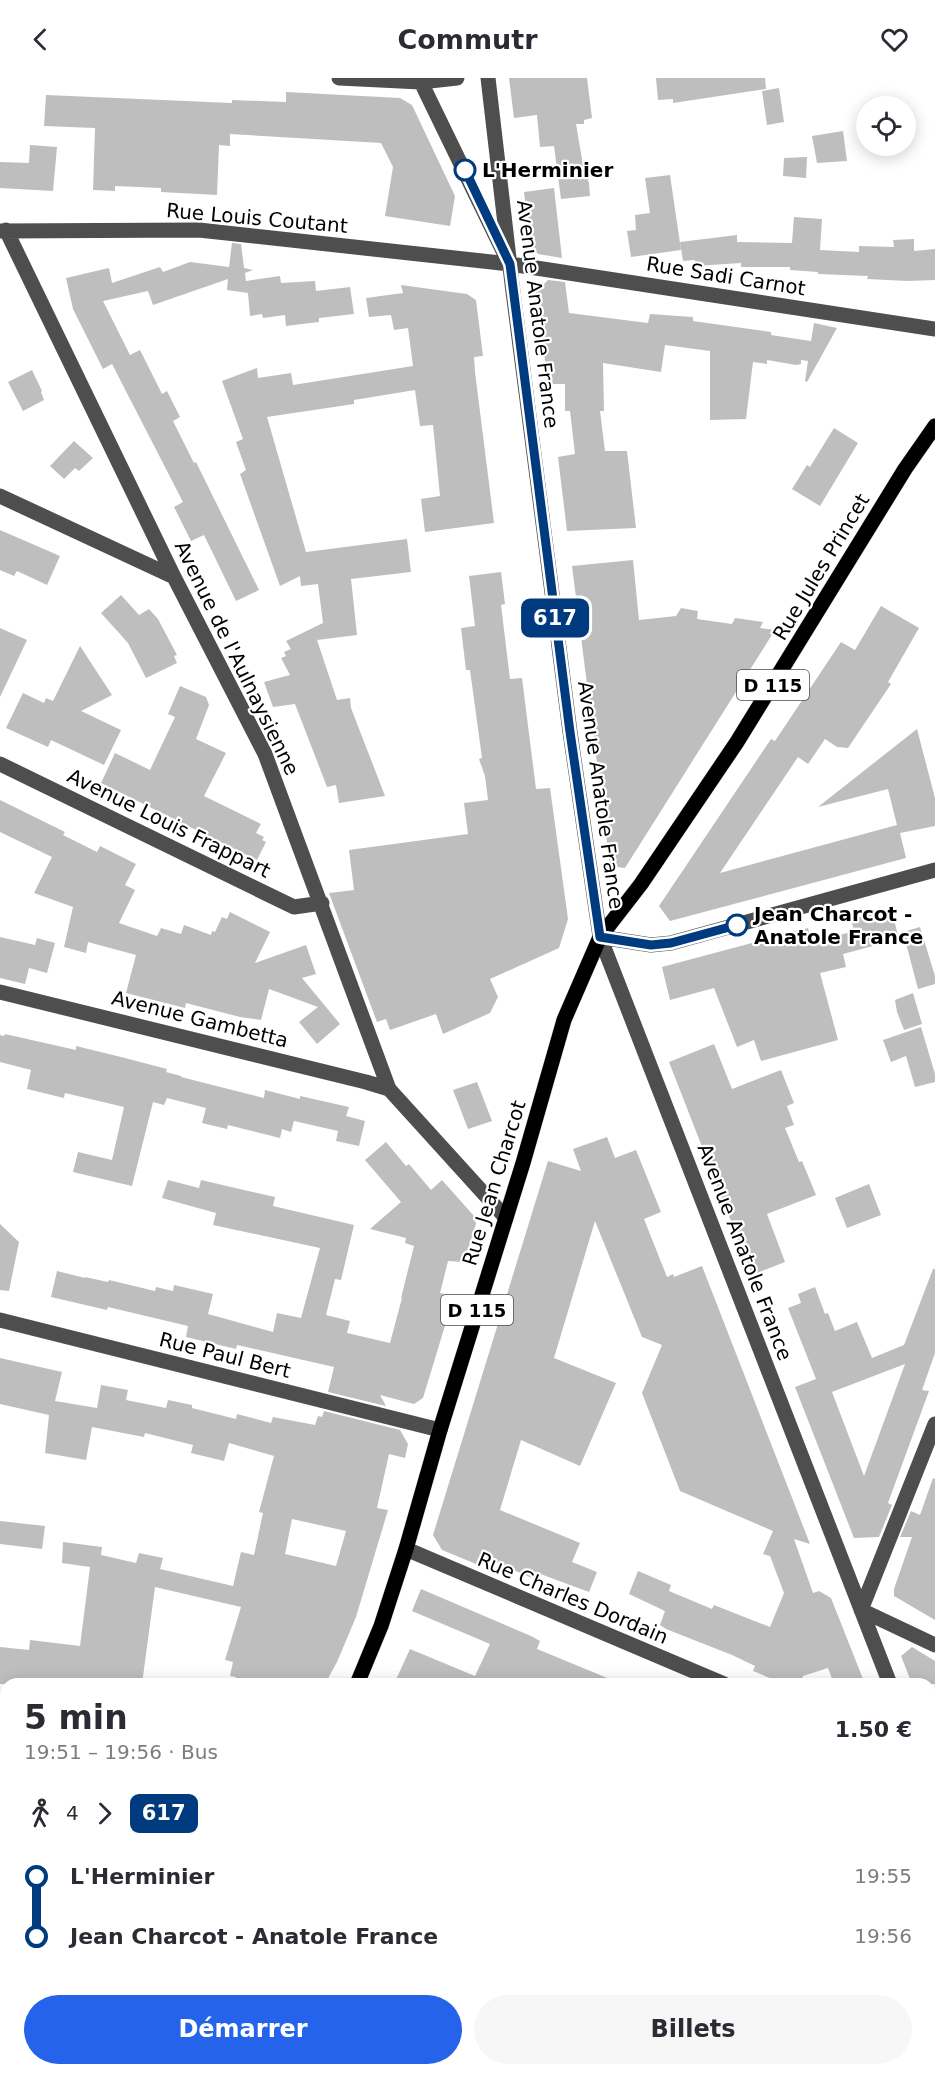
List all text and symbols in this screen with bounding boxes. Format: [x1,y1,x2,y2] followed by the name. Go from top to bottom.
[24,23,57,56] icon: back
[878,23,911,56] icon: heart
[397,24,538,55] text: Commutr
[856,96,916,156] map controls
[856,96,916,156] button: locate
[482,158,613,182] place label: L'Herminier
[454,159,476,181] marker: L'Herminier
[165,198,349,238] street label: Rue Louis Coutant
[512,198,564,430] street label: Avenue Anatole France
[645,252,807,300] street label: Rue Sadi Carnot
[768,489,874,645] street label: Rue Jules Princet
[170,537,304,779] street label: Avenue de l'Aulnaysienne
[520,598,590,638] line badge: 617
[533,606,577,630] text: 617
[737,670,809,700] road number: D 115
[573,679,629,911] street label: Avenue Anatole France
[64,763,275,883] street label: Avenue Louis Frappart
[752,902,923,949] place label: Jean Charcot - Anatole France
[726,914,748,936] marker: Jean Charcot - Anatole France
[109,985,291,1053] street label: Avenue Gambetta
[457,1097,531,1269] street label: Rue Jean Charcot
[693,1140,797,1364] street label: Avenue Anatole France
[441,1295,513,1325] road number: D 115
[157,1327,293,1383] street label: Rue Paul Bert
[474,1547,672,1649] street label: Rue Charles Dordain
[24,1698,128,1737] text: 5 min
[835,1717,912,1742] text: 1.50 €
[24,1740,218,1764] text: 19:51 – 19:56 · Bus
[24,1797,57,1830] icon: walk
[88,1797,121,1830] icon: forward
[66,1801,79,1825] text: 4
[142,1801,186,1825] text: 617
[70,1864,214,1889] text: L'Herminier
[854,1864,912,1888] text: 19:55
[70,1924,438,1949] text: Jean Charcot - Anatole France
[854,1924,912,1948] text: 19:56
[24,1995,462,2064] button: Démarrer
[474,1995,912,2064] button: Billets

